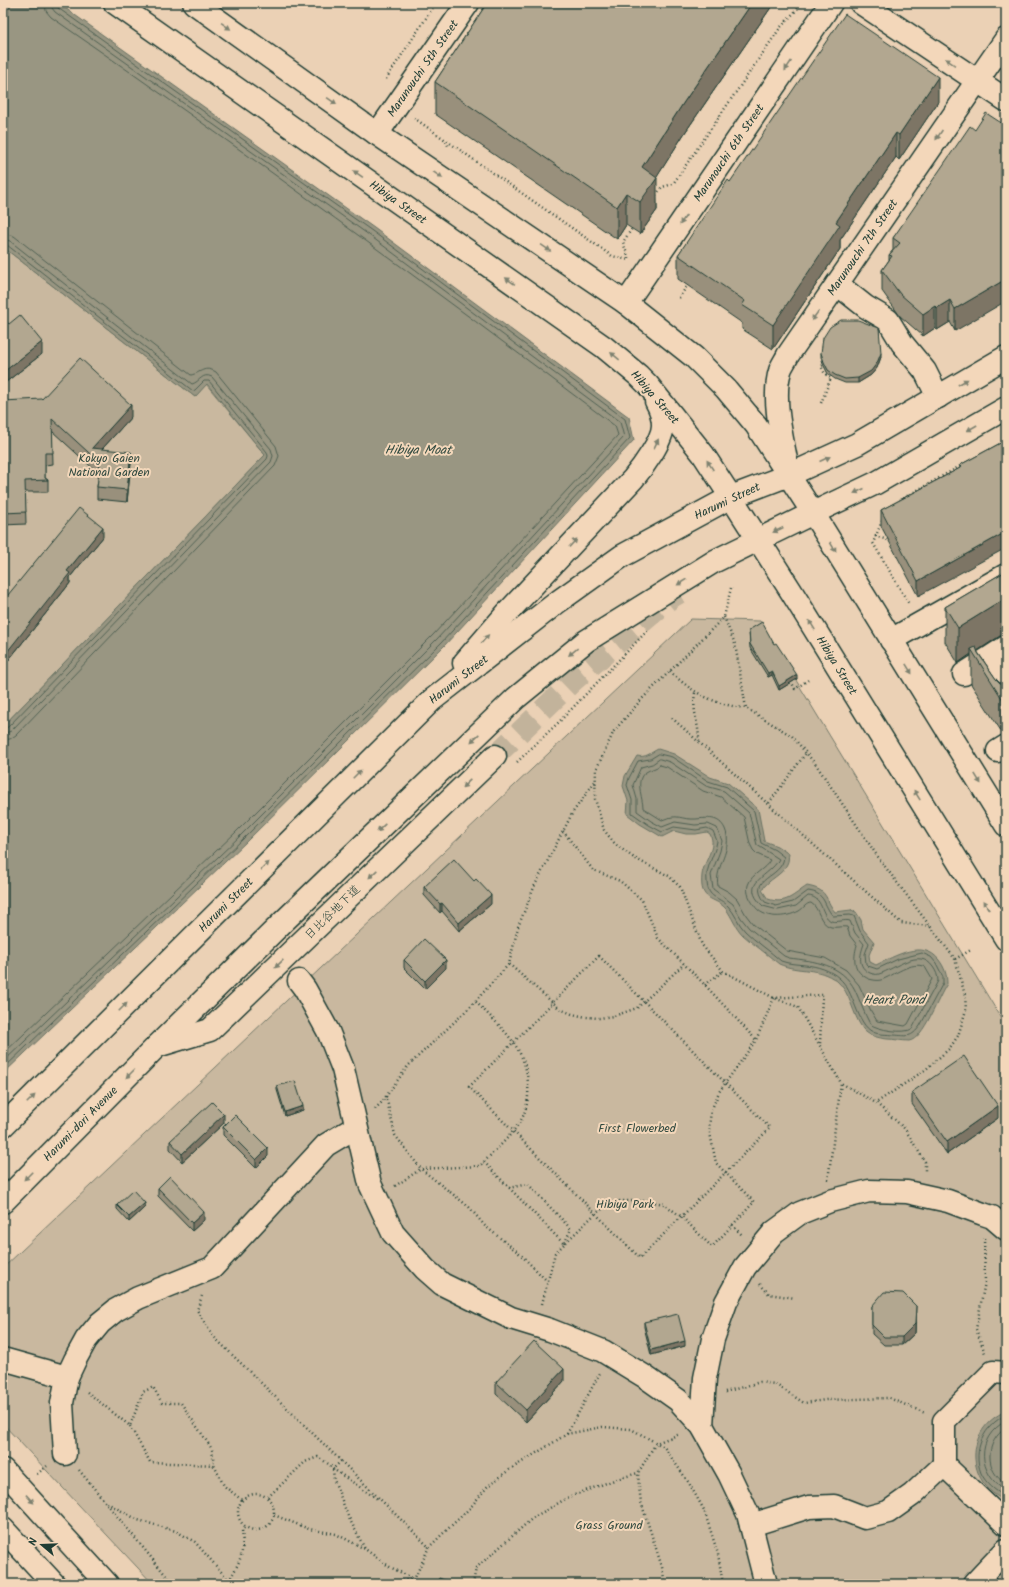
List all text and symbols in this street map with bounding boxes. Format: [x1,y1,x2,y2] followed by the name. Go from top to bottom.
[383,16,464,121] street label: Marunouchi 5th Street
[220,22,231,30] one-way arrow
[945,58,956,66] one-way arrow
[784,61,792,72] one-way arrow
[326,97,337,105] one-way arrow
[689,100,770,206] street label: Marunouchi 6th Street
[935,130,943,141] one-way arrow
[352,170,363,178] one-way arrow
[433,171,444,179] one-way arrow
[365,176,431,229] street label: Hibiya Street
[823,195,903,300] street label: Marunouchi 7th Street
[679,215,687,225] one-way arrow
[541,244,551,252] one-way arrow
[504,277,515,285] one-way arrow
[811,311,819,321] one-way arrow
[610,352,621,361] one-way arrow
[626,366,684,429] street label: Hibiya Street
[957,379,969,386] one-way arrow
[966,424,978,431] one-way arrow
[653,438,659,450] one-way arrow
[385,440,453,461] water label: Hibiya Moat
[68,449,150,482] park label: Kokyo Gaien National Garden
[819,456,831,462] one-way arrow
[706,459,713,470] one-way arrow
[691,478,764,525] street label: Harumi Street
[853,488,865,494] one-way arrow
[772,527,783,533] one-way arrow
[568,539,577,548] one-way arrow
[829,542,837,552] one-way arrow
[677,578,687,586] one-way arrow
[808,620,816,630] one-way arrow
[811,632,862,699] street label: Hibiya Street
[480,633,489,644] one-way arrow
[567,648,578,657] one-way arrow
[425,650,493,709] street label: Harumi Street
[905,664,913,674] one-way arrow
[470,733,480,743] one-way arrow
[352,769,362,779] one-way arrow
[974,773,981,785] one-way arrow
[461,779,471,788] one-way arrow
[914,789,921,801] one-way arrow
[376,823,386,833] one-way arrow
[260,861,270,871] one-way arrow
[368,869,378,878] one-way arrow
[194,873,258,937] street label: Harumi Street
[300,881,365,944] street label: 日比谷地下道
[982,899,989,911] one-way arrow
[274,959,284,969] one-way arrow
[863,990,928,1011] water label: Heart Pond
[118,1002,128,1012] one-way arrow
[125,1069,135,1079] one-way arrow
[39,1081,123,1166] street label: Harumi-dori Avenue
[26,1094,36,1104] one-way arrow
[598,1119,677,1138] park label: First Flowerbed
[24,1171,33,1181] one-way arrow
[596,1195,654,1214] park label: Hibiya Park
[25,1494,34,1504] one-way arrow
[576,1516,643,1535] park label: Grass Ground
[22,1525,62,1565] north arrow
[24,1536,43,1548] text: N

